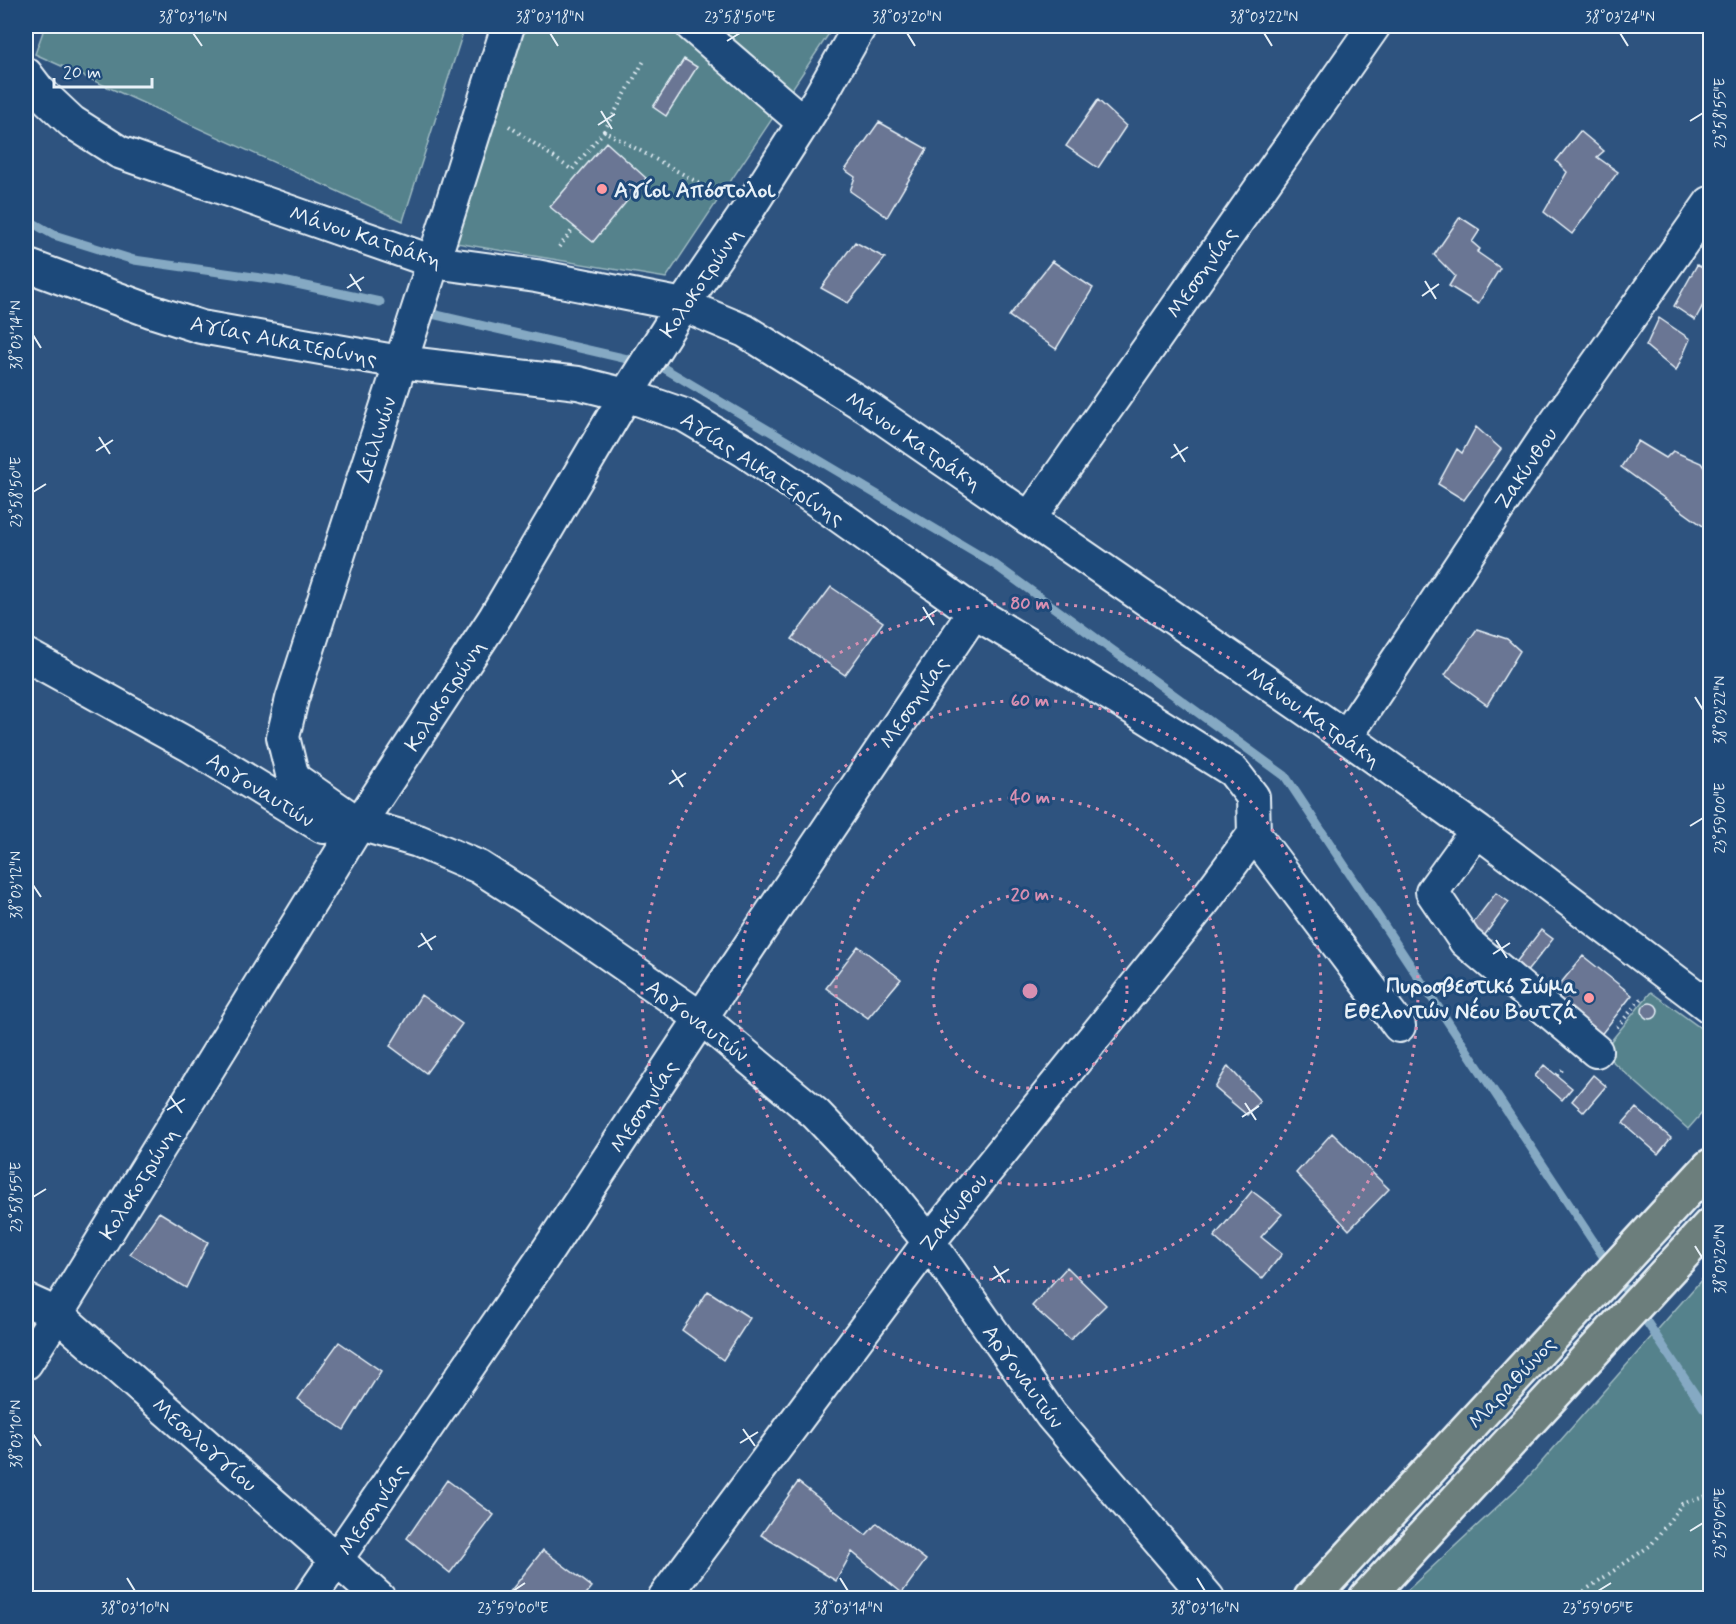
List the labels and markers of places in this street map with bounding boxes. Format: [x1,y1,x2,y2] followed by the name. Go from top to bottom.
[614,177,776,205] place label: Αγίοι Απόστολοι
[595,182,609,196] marker: Αγίοι Απόστολοι
[1345,973,1577,1026] place label: Πυροσβεστικό Σώμα Εθελοντών Νέου Βουτζά
[1020,981,1040,1001] centre of rings
[1582,991,1596,1005] marker: Πυροσβεστικό Σώμα Εθελοντών Νέου Βουτζά

